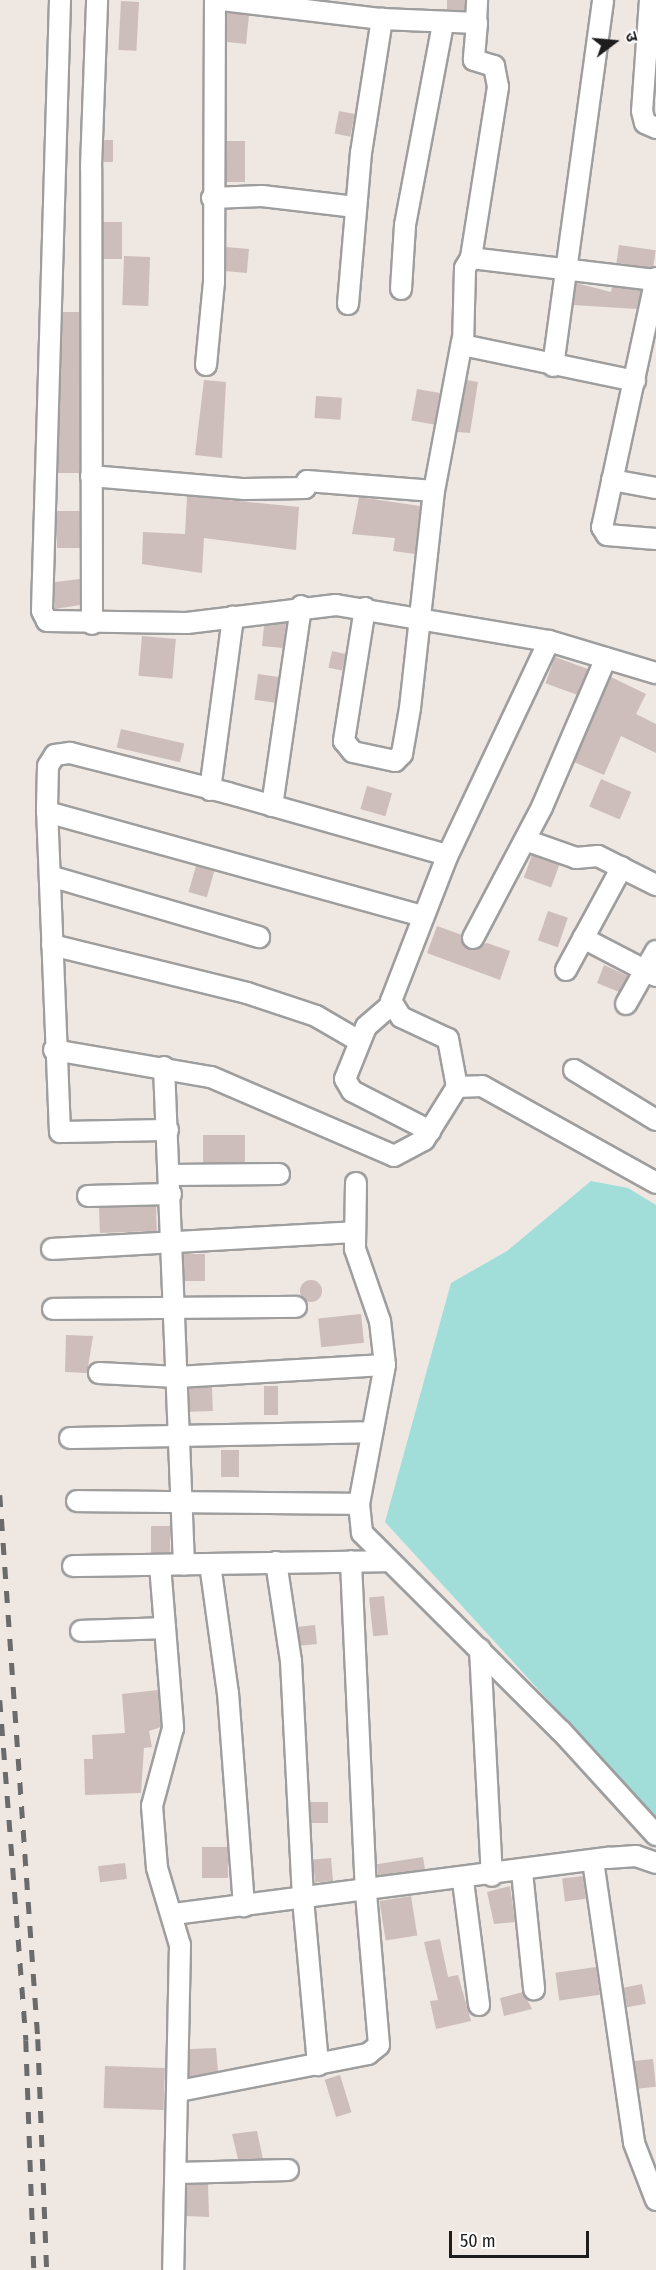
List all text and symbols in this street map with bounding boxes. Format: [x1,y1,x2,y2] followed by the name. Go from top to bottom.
[584,12,644,72] north arrow
[621,30,642,44] text: उ
[452,2219,592,2257] scale bar
[460,2230,496,2252] text: 50 m

